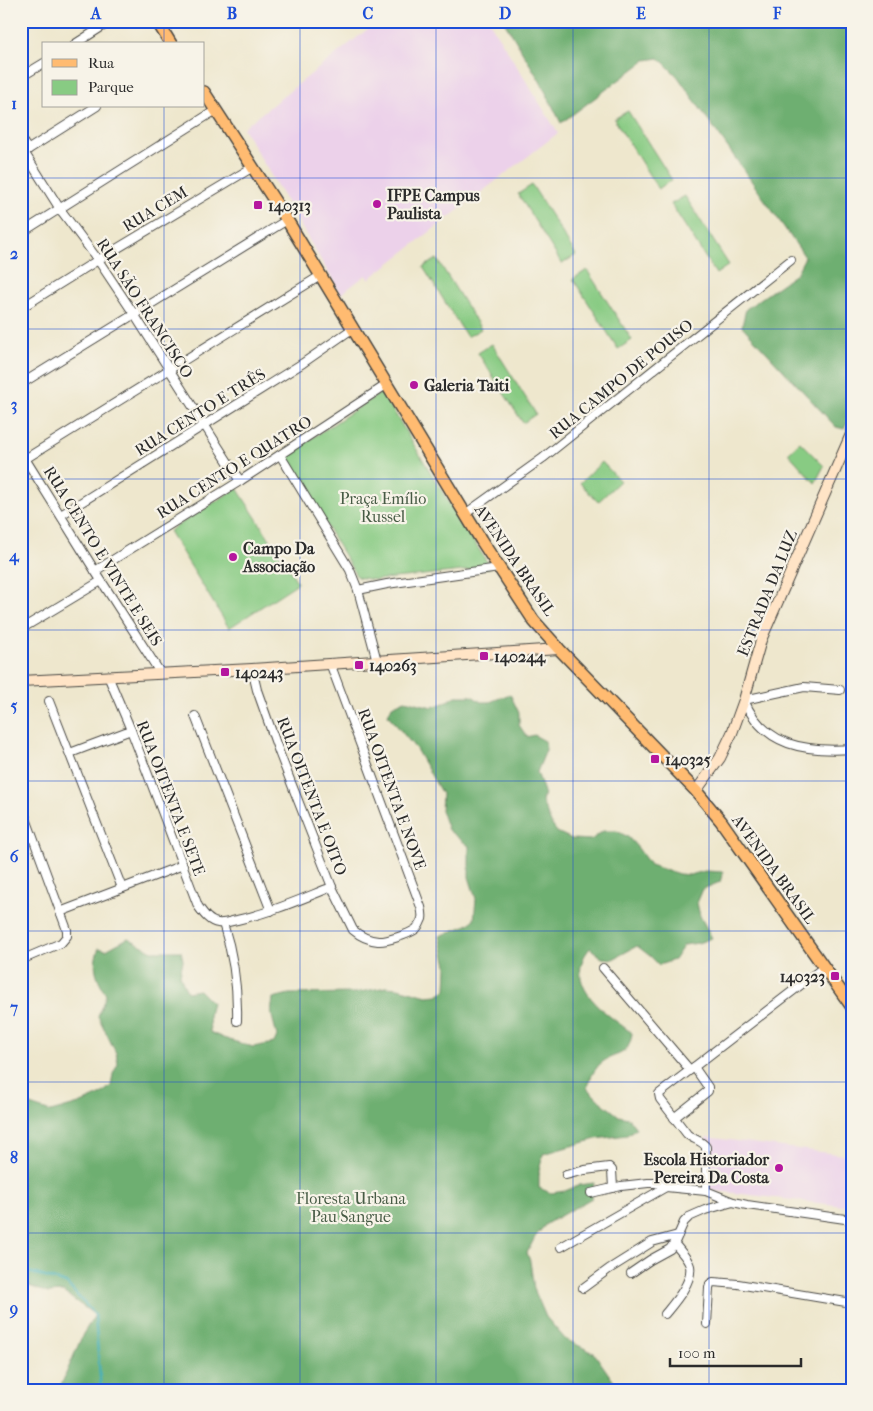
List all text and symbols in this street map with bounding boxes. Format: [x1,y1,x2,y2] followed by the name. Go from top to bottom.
[90,4,102,23] text: A
[227,4,237,23] text: B
[363,4,374,23] text: C
[499,4,511,23] text: D
[636,4,646,23] text: E
[772,4,782,23] text: F
[42,42,205,108] legend
[88,54,115,72] text: Rua
[88,78,134,96] text: Parque
[11,94,17,113] text: 1
[119,182,191,236] street label: RUA CEM
[387,186,480,223] place label: IFPE Campus Paulista
[268,196,311,216] place label: 140313
[371,198,383,210] marker: IFPE Campus Paulista
[252,199,264,211] marker: 140313
[93,235,197,381] street label: RUA SÃO FRANCISCO
[10,244,18,263] text: 2
[545,315,697,443] street label: RUA CAMPO DE POUSO
[131,363,269,460] street label: RUA CENTO E TRÊS
[424,376,509,395] place label: Galeria Taiti
[408,379,420,391] marker: Galeria Taiti
[11,395,17,415] text: 3
[153,411,315,523] street label: RUA CENTO E QUATRO
[40,463,166,649] street label: RUA CENTO E VINTE E SEIS
[340,489,426,526] park label: Praça Emílio Russel
[470,500,559,620] street label: AVENIDA BRASIL
[733,527,801,659] street label: ESTRADA DA LUZ
[242,539,315,577] place label: Campo Da Associação
[8,546,20,566] text: 4
[227,551,239,563] marker: Campo Da Associação
[494,647,547,667] place label: 140244
[478,650,490,662] marker: 140244
[369,656,416,676] place label: 140263
[353,659,365,671] marker: 140263
[235,663,283,683] place label: 140243
[219,666,231,678] marker: 140243
[11,696,18,715] text: 5
[354,706,430,873] street label: RUA OITENTA E NOVE
[273,714,351,878] street label: RUA OITENTA E OITO
[133,718,209,878] street label: RUA OITENTA E SETE
[665,750,711,770] place label: 140325
[649,753,661,765] marker: 140325
[728,810,820,927] street label: AVENIDA BRASIL
[10,847,19,866] text: 6
[780,967,825,987] place label: 140323
[829,970,841,982] marker: 140323
[9,998,18,1017] text: 7
[10,1148,18,1167] text: 8
[644,1150,770,1187] place label: Escola Historiador Pereira Da Costa
[773,1162,785,1174] marker: Escola Historiador Pereira Da Costa
[296,1189,407,1226] park label: Floresta Urbana Pau Sangue
[9,1299,18,1319] text: 9
[670,1336,802,1368] scale bar
[678,1344,716,1362] text: 100 m

